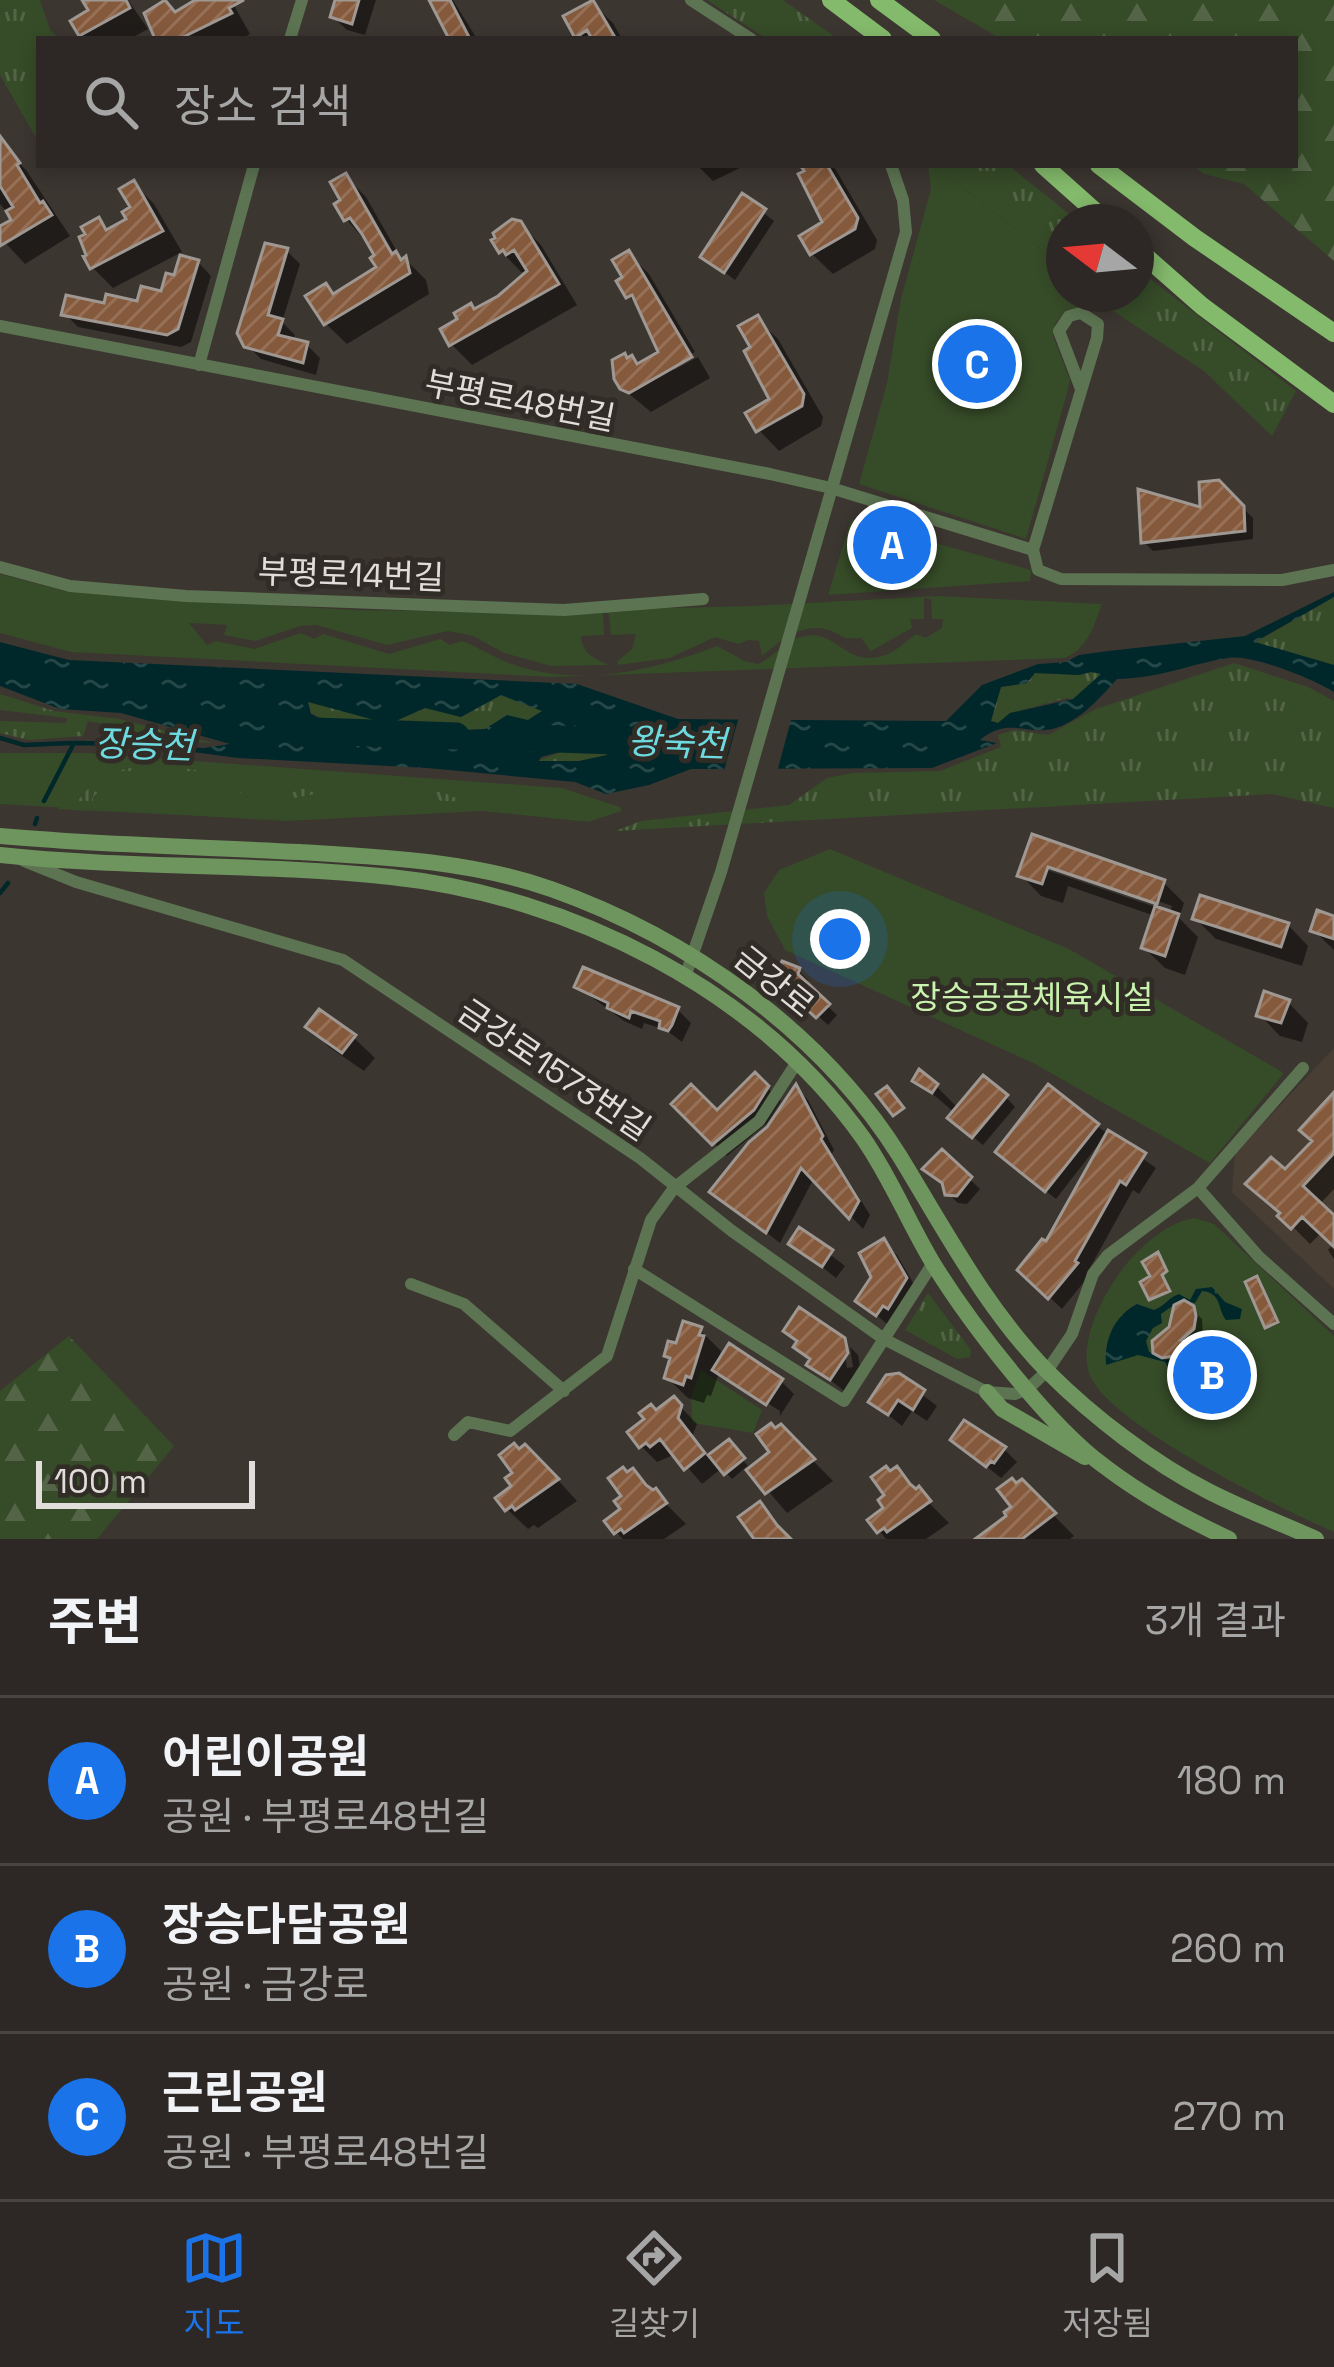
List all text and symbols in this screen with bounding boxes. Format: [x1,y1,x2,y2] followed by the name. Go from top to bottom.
[36,36,1298,168] search box
[78,69,144,135] icon: search
[174,78,351,135] text: 장소 검색
[1046,204,1154,312] north arrow
[938,319,1016,409] pin: C
[421,362,619,440] street label: 부평로48번길
[853,500,931,590] pin: A
[257,551,445,599] street label: 부평로14번길
[627,718,731,768] water label: 왕숙천
[94,720,198,770] water label: 장승천
[810,909,870,969] your location
[725,937,823,1027] street label: 금강로
[911,977,1153,1019] park label: 장승공공체육시설
[450,990,658,1150] street label: 금강로1573번길
[1173,1330,1251,1420] pin: B
[36,1455,255,1508] scale bar
[54,1461,147,1503] text: 100 m
[48,1589,142,1654] text: 주변
[1145,1596,1286,1645] text: 3개 결과
[162,1728,369,1785] text: 어린이공원
[75,1756,99,1805] text: A
[1177,1756,1286,1805] text: 180 m
[162,1792,489,1841] text: 공원 · 부평로48번길
[162,1896,410,1953] text: 장승다담공원
[74,1924,100,1973] text: B
[1170,1924,1286,1973] text: 260 m
[162,1960,369,2009] text: 공원 · 금강로
[162,2064,328,2121] text: 근린공원
[74,2092,100,2141] text: C
[1173,2092,1286,2141] text: 270 m
[162,2128,489,2177] text: 공원 · 부평로48번길
[181,2225,247,2345] tab: 지도
[609,2225,700,2345] tab: 길찾기
[1062,2225,1153,2345] tab: 저장됨

